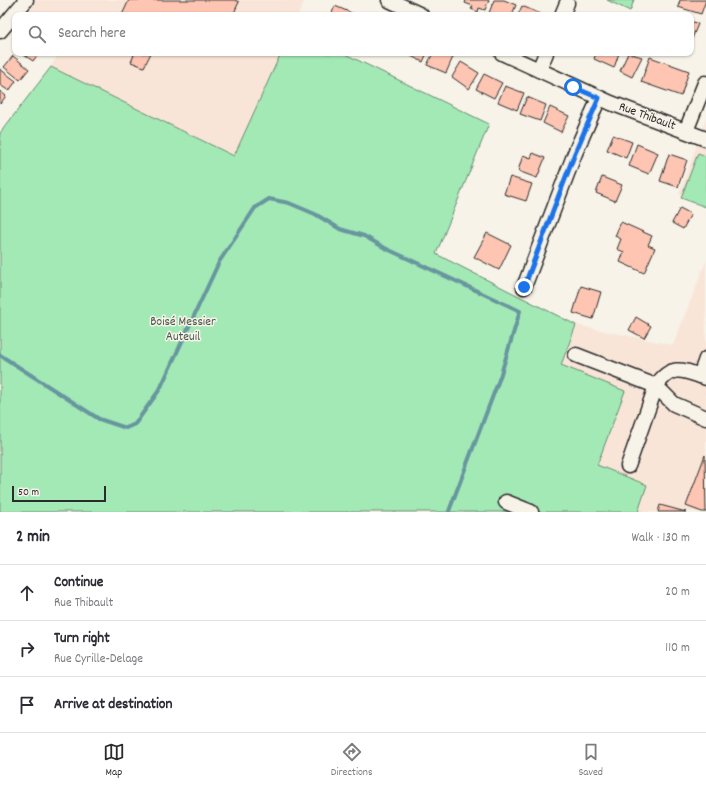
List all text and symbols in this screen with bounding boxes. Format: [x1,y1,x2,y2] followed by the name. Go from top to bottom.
[12,12,694,56] search box
[26,23,48,45] icon: search
[58,23,126,45] text: Search here
[564,78,582,96] route start
[616,98,678,136] street label: Rue Thibault
[515,278,533,296] route end
[150,313,216,347] park label: Boisé Messier Auteuil
[12,484,106,503] scale bar
[18,485,39,501] text: 50 m
[16,526,50,550] text: 2 min
[631,529,690,548] text: Walk · 130 m
[54,572,103,594] text: Continue
[16,582,38,604] icon: ahead
[665,583,690,602] text: 20 m
[54,594,113,613] text: Rue Thibault
[54,628,110,650] text: Turn right
[16,638,38,660] icon: right
[665,639,690,658] text: 110 m
[54,650,143,669] text: Rue Cyrille-Delage
[16,694,38,716] icon: arrive
[54,694,172,716] text: Arrive at destination
[103,741,125,781] tab: Map
[331,741,373,781] tab: Directions
[578,741,603,781] tab: Saved

